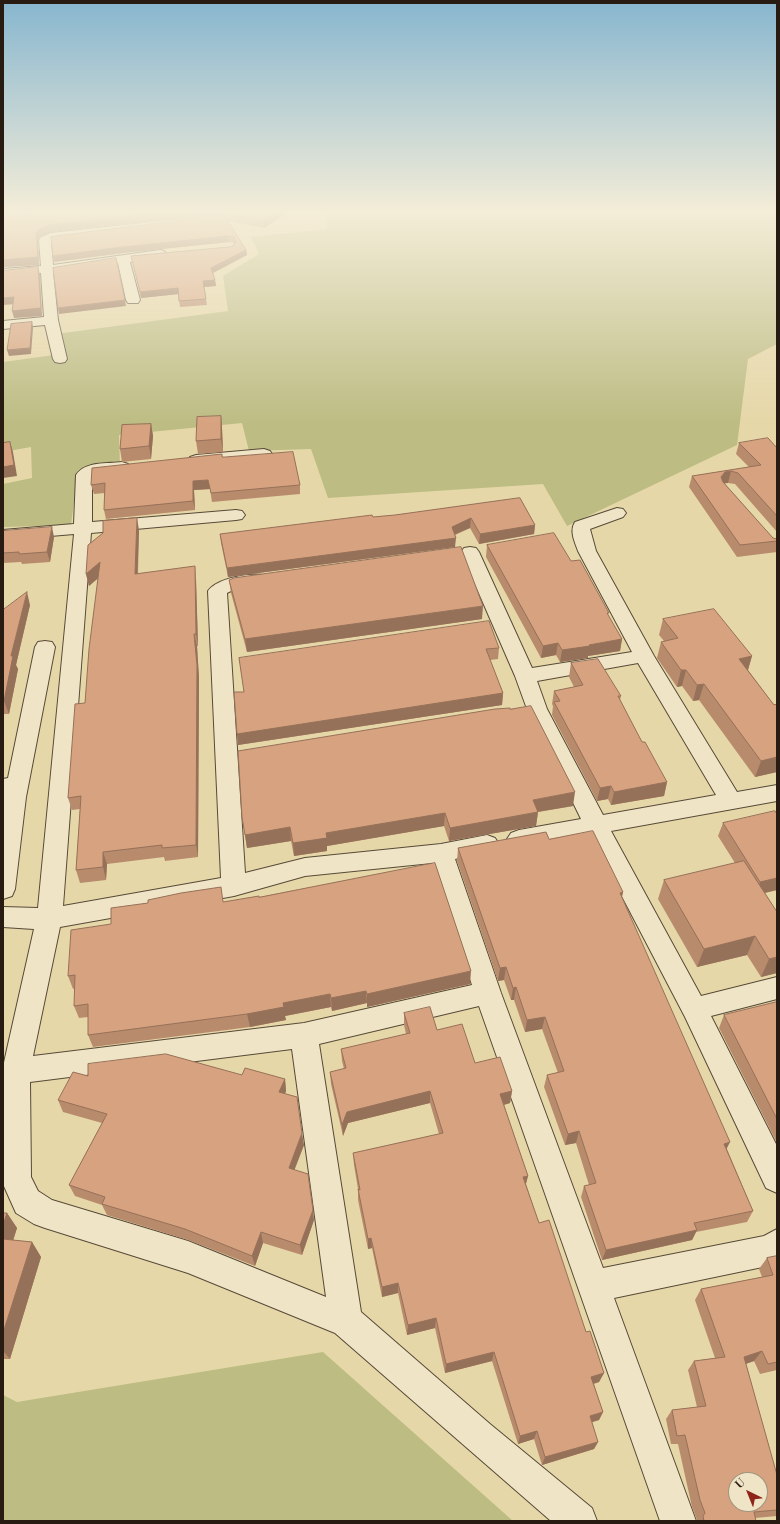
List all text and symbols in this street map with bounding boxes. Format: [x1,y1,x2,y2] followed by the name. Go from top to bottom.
[728,1472,768,1512] north arrow
[733,1476,748,1492] text: U

